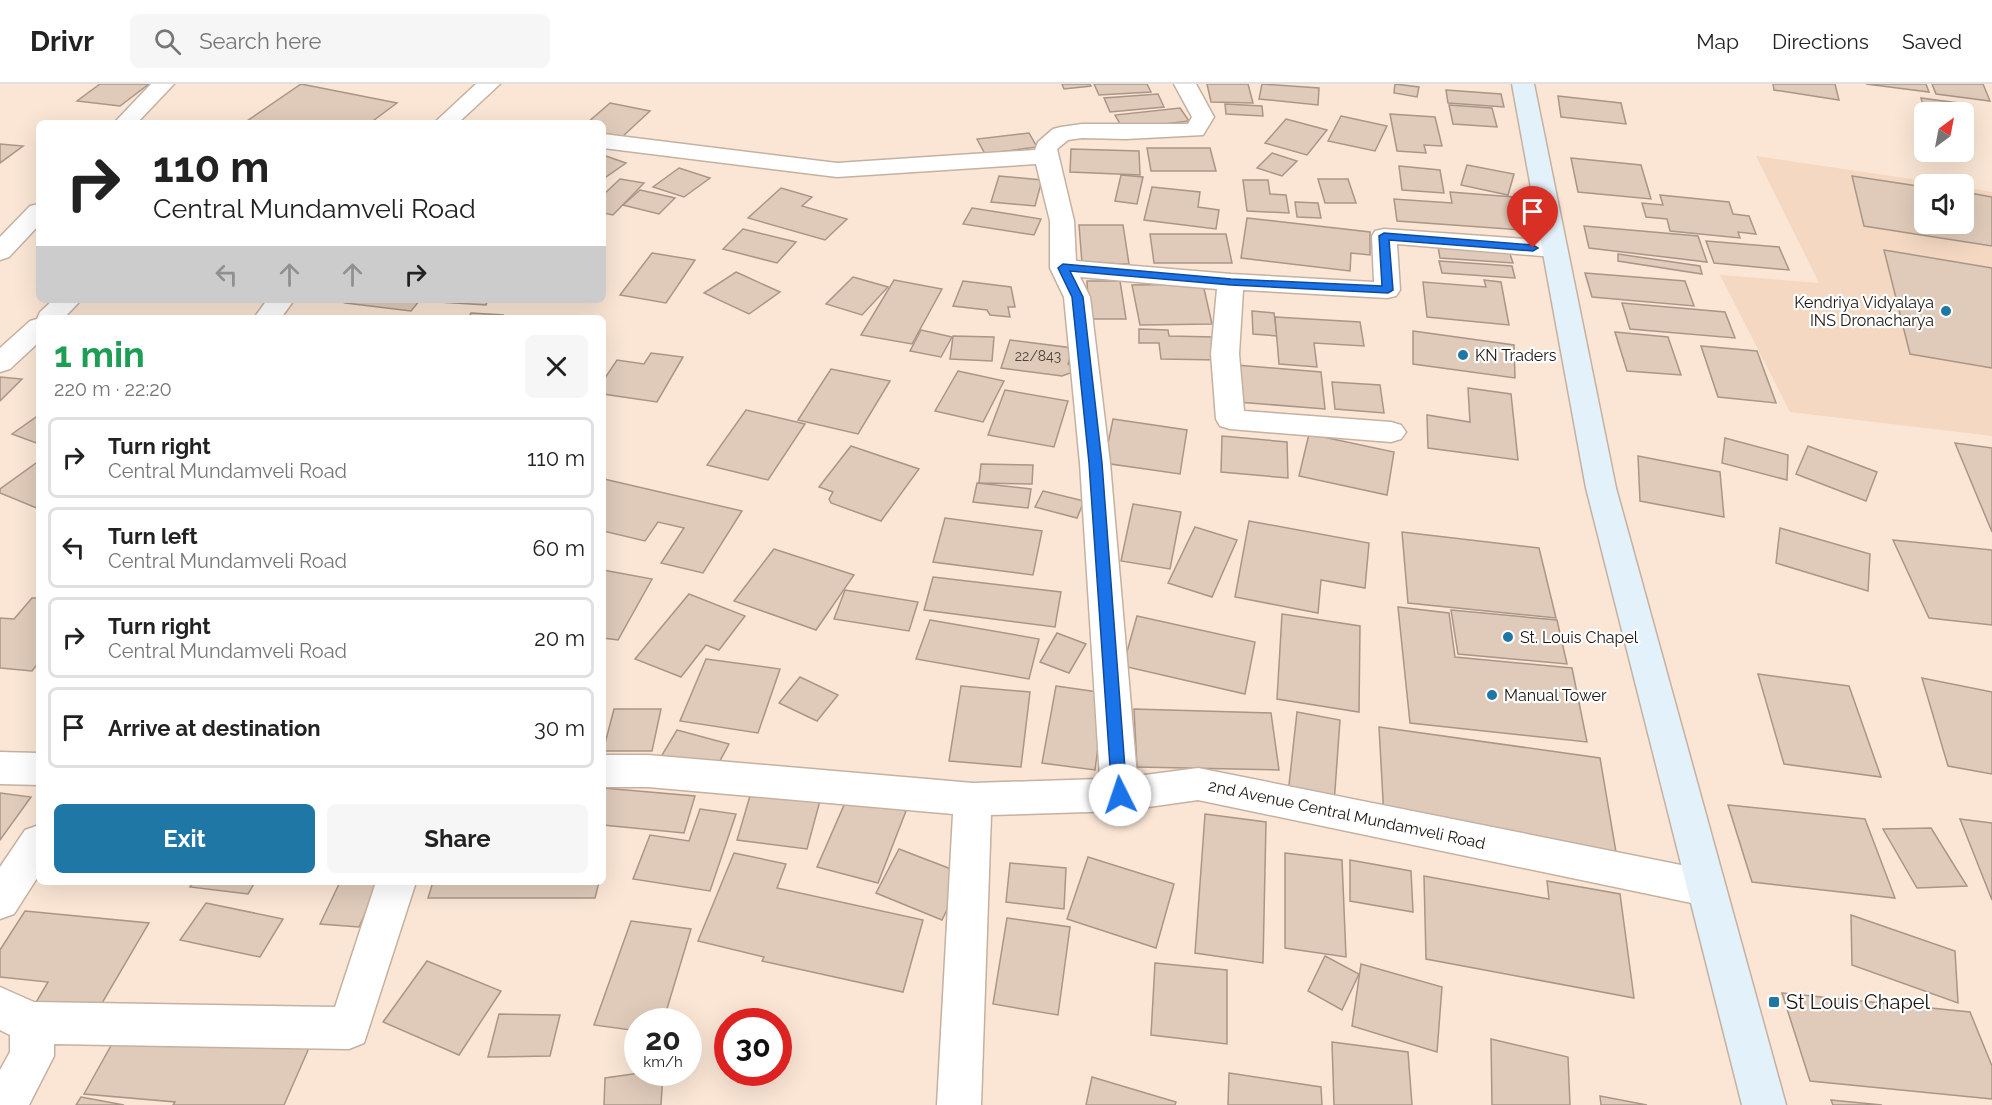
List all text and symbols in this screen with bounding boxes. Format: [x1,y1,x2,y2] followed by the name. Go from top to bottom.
[130,14,550,68] search box
[30,25,94,58] text: Drivr
[151,25,184,58] icon: search
[199,28,321,54] text: Search here
[1696,29,1739,54] text: Map
[1772,29,1869,54] text: Directions
[1902,29,1962,54] text: Saved
[1914,102,1974,162] north arrow
[1914,102,1974,234] map controls
[153,143,269,192] text: 110 m
[54,144,132,222] icon: right
[1914,174,1974,234] button: sound
[1507,186,1558,248] pin
[153,193,476,224] text: Central Mundamveli Road
[1516,195,1549,228] icon: arrive
[210,258,243,291] icon: left
[273,258,306,291] icon: ahead
[336,258,369,291] icon: ahead
[399,258,432,291] icon: right
[1794,293,1934,330] place label: Kendriya Vidyalaya INS Dronacharya
[1939,304,1953,318] marker: Kendriya Vidyalaya INS Dronacharya
[54,333,145,375] text: 1 min
[525,335,588,398] button: close
[1475,346,1557,365] place label: KN Traders
[1015,348,1061,364] house number: 22/843
[1456,348,1470,362] marker: KN Traders
[54,377,172,401] text: 220 m · 22:20
[108,433,211,459] text: Turn right
[57,441,90,474] icon: right
[527,445,585,471] text: 110 m
[108,459,347,483] text: Central Mundamveli Road
[108,523,198,549] text: Turn left
[57,531,90,564] icon: left
[532,535,585,561] text: 60 m
[108,549,347,573] text: Central Mundamveli Road
[108,613,211,639] text: Turn right
[57,621,90,654] icon: right
[534,625,585,651] text: 20 m
[1520,628,1639,647] place label: St. Louis Chapel
[1501,630,1515,644] marker: St. Louis Chapel
[108,639,347,663] text: Central Mundamveli Road
[1504,686,1607,705] place label: Manual Tower
[1485,688,1499,702] marker: Manual Tower
[57,711,90,744] icon: arrive
[108,715,321,741] text: Arrive at destination
[534,715,585,741] text: 30 m
[1088,763,1152,827] position arrow
[1207,776,1487,853] street label: 2nd Avenue Central Mundamveli Road
[54,804,315,873] button: Exit
[327,804,588,873] button: Share
[1786,990,1930,1014] place label: St Louis Chapel
[1767,995,1781,1009] marker: St Louis Chapel
[714,1008,792,1086] speed limit sign: 30
[645,1022,681,1057] text: 20
[643,1053,683,1071] text: km/h

